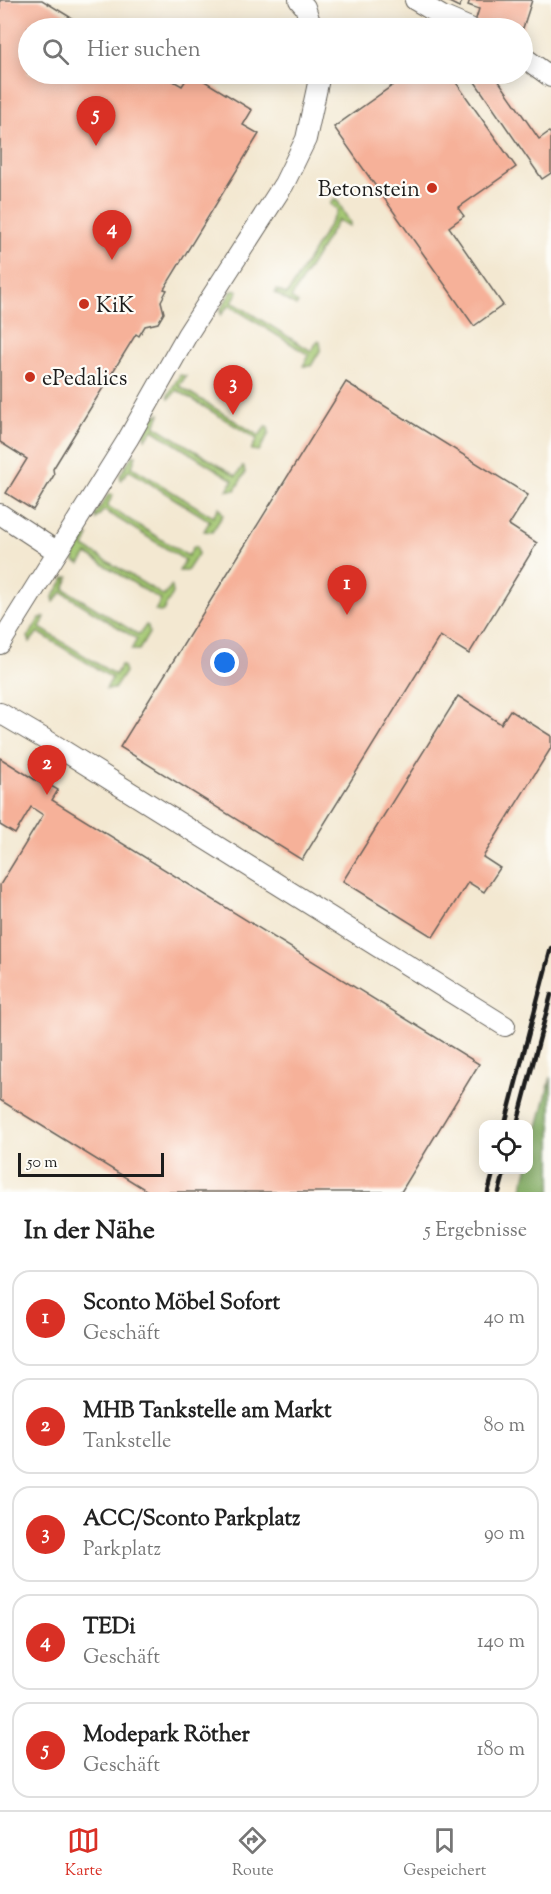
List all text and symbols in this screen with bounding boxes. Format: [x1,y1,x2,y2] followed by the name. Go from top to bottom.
[18,18,533,84] search box
[39,35,72,68] icon: search
[87,35,201,67] text: Hier suchen
[76,96,116,146] pin: 5
[318,175,420,207] place label: Betonstein
[425,181,439,195] marker: Betonstein
[92,210,132,260] pin: 4
[96,291,134,323] place label: KiK
[77,297,91,311] marker: KiK
[42,364,127,396] place label: ePedalics
[214,366,252,415] pin: 3
[23,370,37,384] marker: ePedalics
[328,566,366,615] pin: 1
[210,648,239,677] your location
[28,746,66,795] pin: 2
[479,1120,533,1174] map controls
[479,1120,533,1174] button: locate
[18,1150,164,1178] scale bar
[27,1152,58,1175] text: 50 m
[24,1213,155,1250] text: In der Nähe
[424,1217,527,1246] text: 5 Ergebnisse
[83,1288,280,1320] text: Sconto Möbel Sofort
[42,1304,49,1333] text: 1
[484,1304,525,1333] text: 40 m
[83,1320,160,1349] text: Geschäft
[83,1396,332,1428] text: MHB Tankstelle am Markt
[41,1412,50,1441] text: 2
[484,1412,525,1441] text: 80 m
[83,1428,171,1457] text: Tankstelle
[83,1504,300,1536] text: ACC/Sconto Parkplatz
[41,1520,50,1549] text: 3
[484,1520,525,1549] text: 90 m
[83,1536,161,1565] text: Parkplatz
[83,1612,135,1644] text: TEDi
[40,1628,51,1657] text: 4
[477,1628,525,1657] text: 140 m
[83,1644,160,1673] text: Geschäft
[83,1720,250,1752] text: Modepark Röther
[42,1736,49,1765] text: 5
[477,1736,525,1765] text: 180 m
[83,1752,160,1781] text: Geschäft
[65,1824,102,1883] tab: Karte
[232,1824,274,1883] tab: Route
[403,1824,486,1883] tab: Gespeichert

